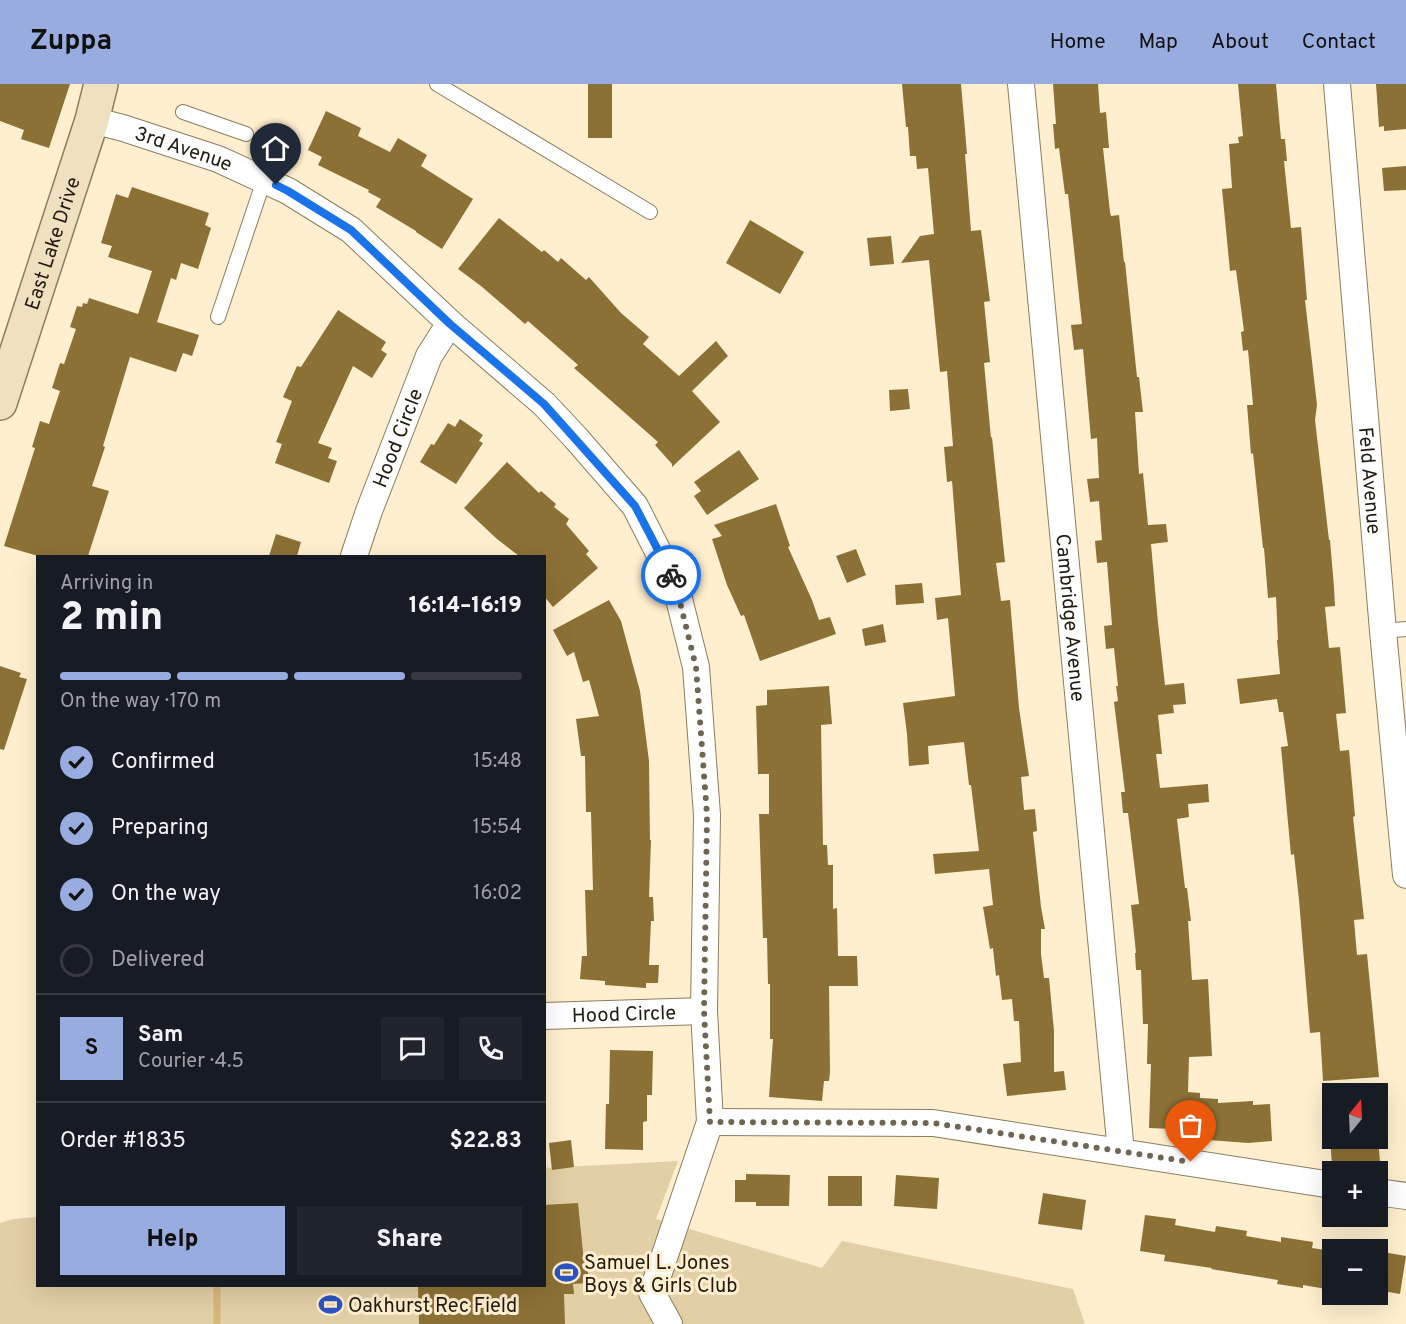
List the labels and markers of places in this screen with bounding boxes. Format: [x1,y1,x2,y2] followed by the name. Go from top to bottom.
[250,123,301,185] pin
[1165,1100,1216,1162] pin
[584,1251,737,1300] place label: Samuel L. Jones Boys & Girls Club
[553,1260,579,1286] sports icon: Samuel L. Jones Boys & Girls Club
[317,1292,343,1318] sports icon: Oakhurst Rec Field
[348,1294,517,1320] place label: Oakhurst Rec Field

